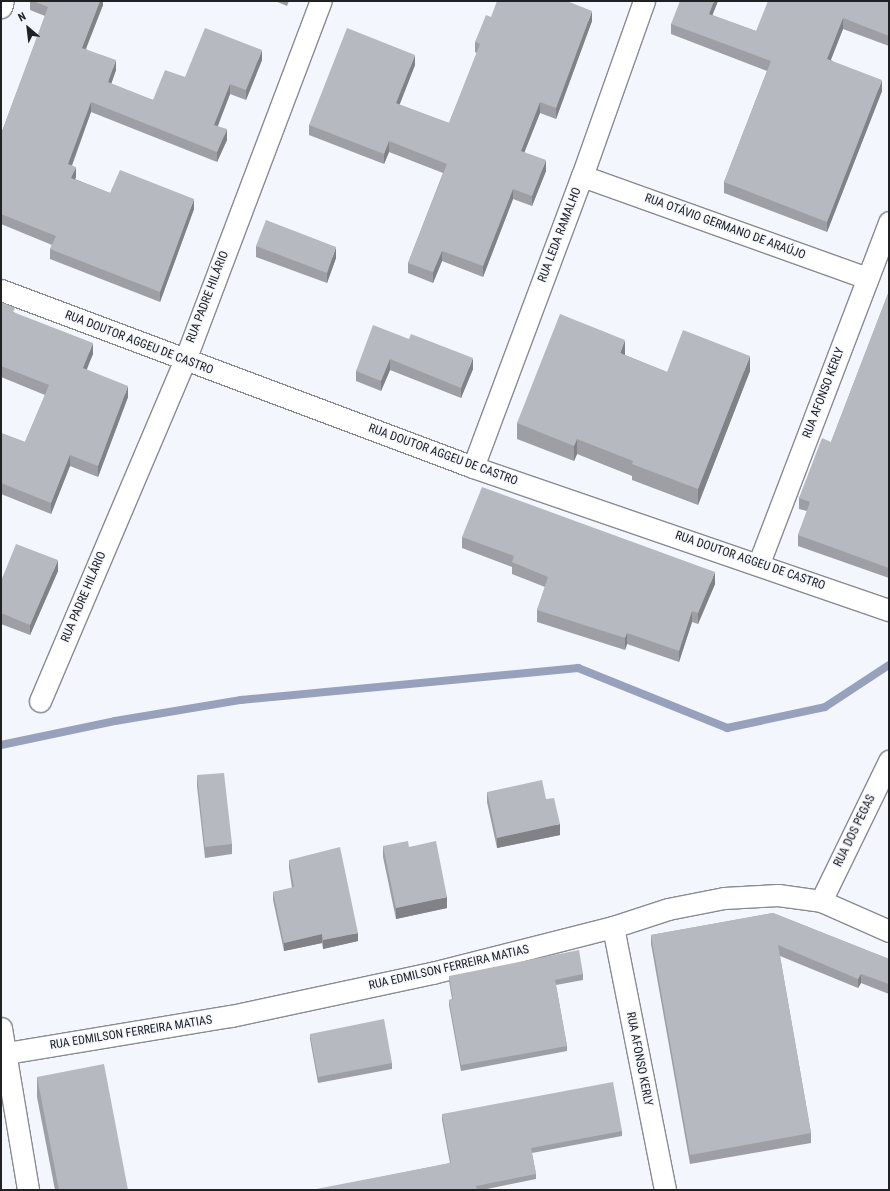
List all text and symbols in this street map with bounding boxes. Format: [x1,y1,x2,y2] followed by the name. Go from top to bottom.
[8,8,48,48] north arrow
[16,10,28,24] text: N
[535,186,585,284] street label: RUA LEDA RAMALHO
[643,191,807,263] street label: RUA OTÁVIO GERMANO DE ARAÚJO
[184,249,232,345] street label: RUA PADRE HILÁRIO
[63,308,215,378] street label: RUA DOUTOR AGGEU DE CASTRO
[800,346,848,440] street label: RUA AFONSO KERLY
[366,421,520,489] street label: RUA DOUTOR AGGEU DE CASTRO
[673,529,827,593] street label: RUA DOUTOR AGGEU DE CASTRO
[58,549,110,645] street label: RUA PADRE HILÁRIO
[831,793,879,869] street label: RUA DOS PEGAS
[367,943,531,993] street label: RUA EDMILSON FERREIRA MATIAS
[623,1011,655,1107] street label: RUA AFONSO KERLY
[49,1013,213,1053] street label: RUA EDMILSON FERREIRA MATIAS

